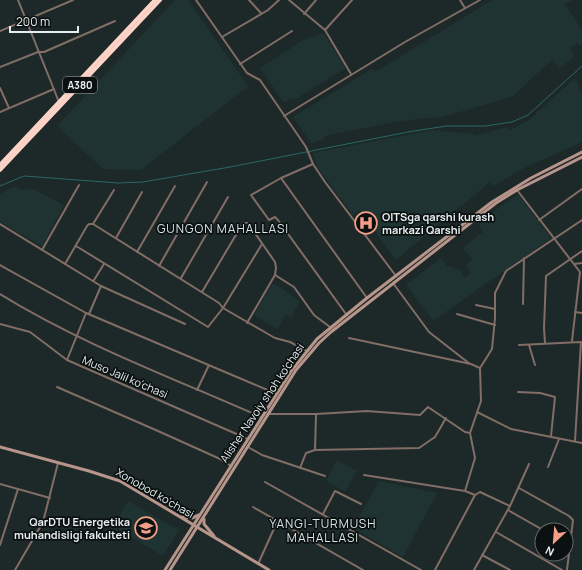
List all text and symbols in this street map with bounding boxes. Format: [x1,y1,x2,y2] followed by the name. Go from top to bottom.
[10,8,78,34] scale bar
[16,13,50,30] text: 200 m
[63,77,97,93] road number: A380
[382,209,494,237] place label: OITSga qarshi kurash markazi Qarshi
[353,210,379,236] hospital icon: OITSga qarshi kurash markazi Qarshi
[157,220,289,237] district label: GUNGON MAHALLASI
[216,340,307,465] street label: Alisher Navoiy shoh ko'chasi
[80,352,170,401] street label: Muso Jalil ko'chasi
[113,464,197,521] street label: Xonobod ko'chasi
[14,514,130,542] place label: QarDTU Energetika muhandisligi fakulteti
[133,515,159,541] school or university icon: QarDTU Energetika muhandisligi fakulteti
[270,515,376,546] district label: YANGI-TURMUSH MAHALLASI
[534,522,574,562] north arrow
[542,543,556,560] text: N

